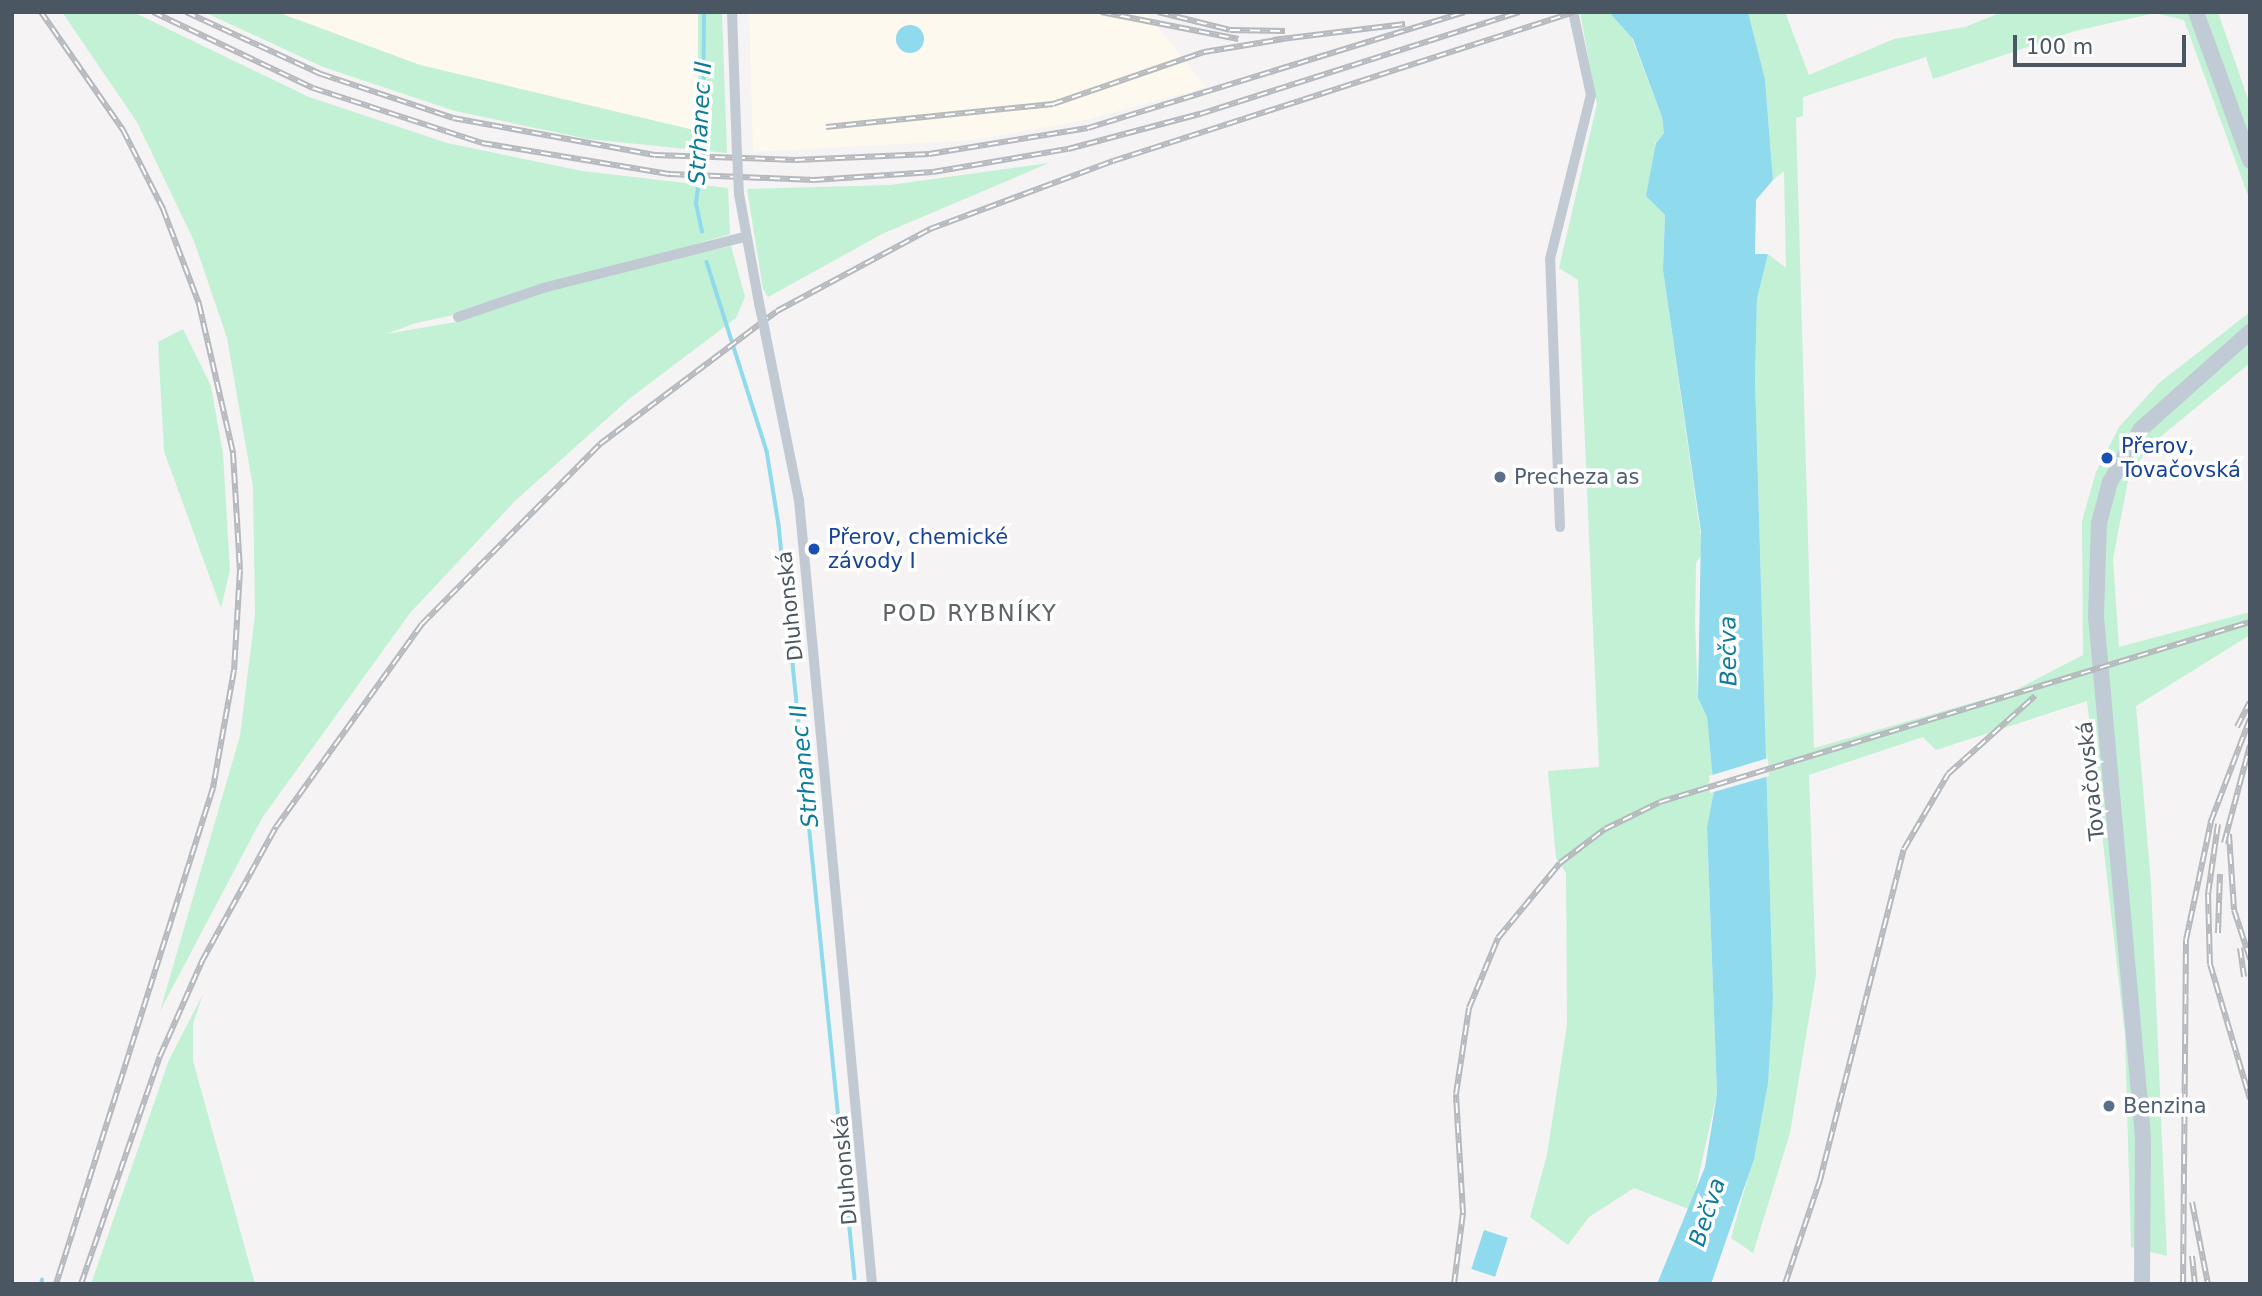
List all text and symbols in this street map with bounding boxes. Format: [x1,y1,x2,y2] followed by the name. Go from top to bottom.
[2017,21,2190,65] scale bar
[2026,35,2093,59] text: 100 m
[683,60,717,186] water label: Strhanec II
[2121,433,2241,483] place label: Přerov, Tovačovská
[2099,450,2115,466] marker: Přerov, Tovačovská
[1514,464,1640,490] place label: Precheza as
[1492,469,1508,485] marker: Precheza as
[828,524,1008,574] place label: Přerov, chemické závody I
[806,541,822,557] marker: Přerov, chemické závody I
[772,550,808,662] street label: Dluhonská
[884,599,1056,627] district label: POD RYBNÍKY
[1714,616,1742,686] water label: Bečva
[784,703,824,829] water label: Strhanec II
[2072,720,2110,842] street label: Tovačovská
[2123,1093,2207,1119] place label: Benzina
[2101,1098,2117,1114] marker: Benzina
[828,1114,862,1226] street label: Dluhonská
[1683,1174,1731,1250] water label: Bečva

